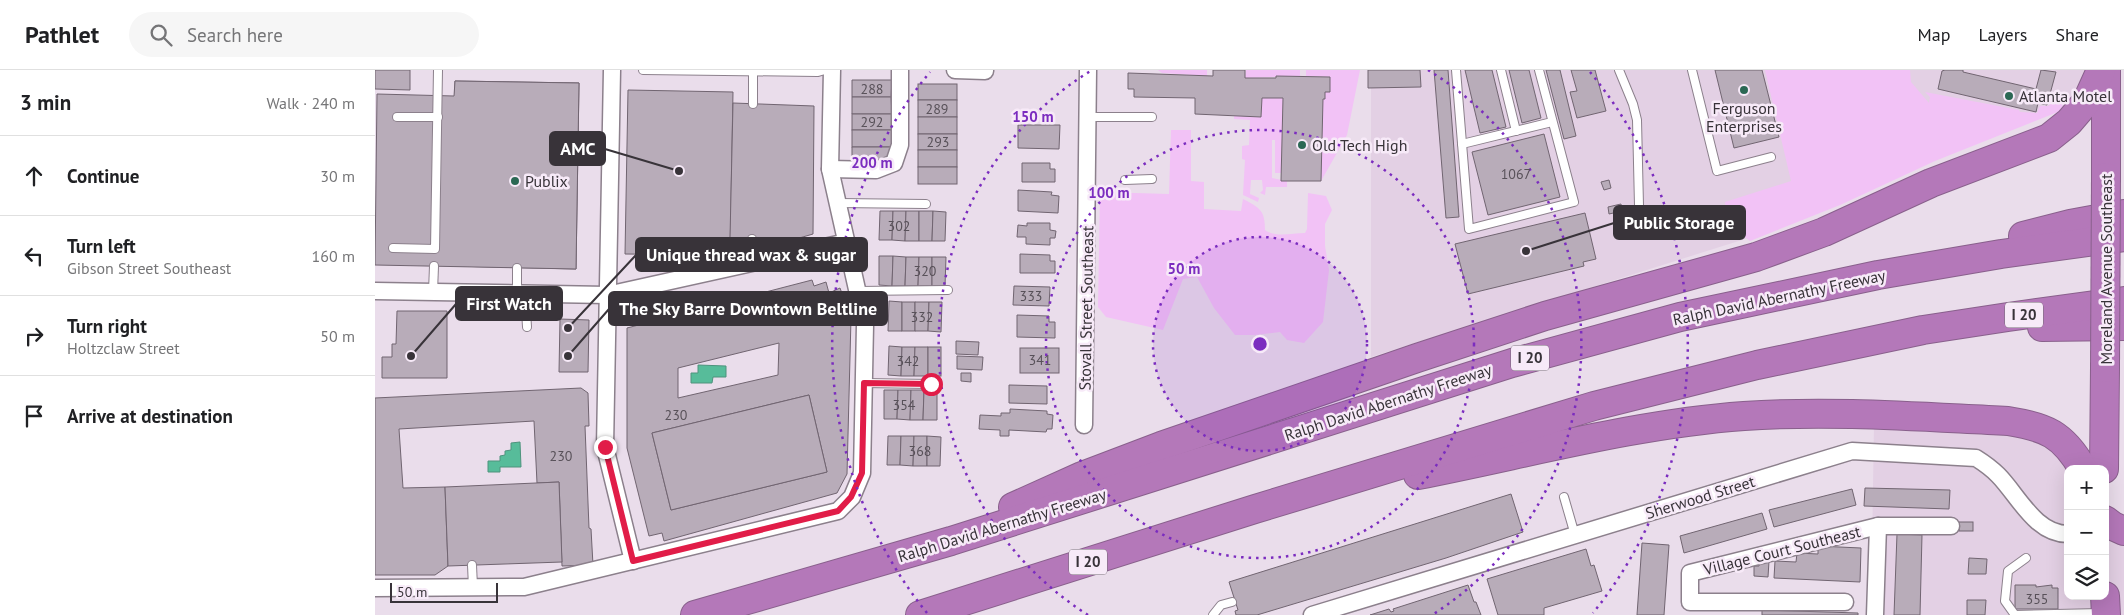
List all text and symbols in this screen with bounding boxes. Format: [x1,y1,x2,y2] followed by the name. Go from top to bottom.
[129,12,479,57] search box
[25,19,99,50] text: Pathlet
[147,21,175,49] icon: search
[187,23,283,47] text: Search here
[1918,23,1950,46] text: Map
[1978,23,2027,46] text: Layers
[2055,23,2099,46] text: Share
[861,80,883,98] house number: 288
[1738,84,1750,96] marker: Ferguson Enterprises
[2019,86,2112,106] place label: Atlanta Motel
[20,89,71,116] text: 3 min
[2003,90,2015,102] marker: Atlanta Motel
[266,93,355,113] text: Walk · 240 m
[1706,98,1782,136] place label: Ferguson Enterprises
[926,100,948,118] house number: 289
[1012,107,1054,126] text: 150 m
[861,113,883,131] house number: 292
[550,132,605,165] callout: AMC
[927,133,949,151] house number: 293
[1312,135,1407,155] place label: Old Tech High
[560,137,596,160] text: AMC
[1296,139,1308,151] marker: Old Tech High
[851,153,893,172] text: 200 m
[20,162,48,190] icon: ahead
[67,164,139,188] text: Continue
[1501,165,1531,183] house number: 1067
[320,166,355,186] text: 30 m
[525,171,568,191] place label: Publix
[2096,173,2116,364] street label: Moreland Avenue Southeast
[509,175,521,187] marker: Publix
[1088,183,1130,202] text: 100 m
[1614,206,1745,239] callout: Public Storage
[1624,211,1734,234] text: Public Storage
[888,217,910,235] house number: 302
[1075,225,1097,390] street label: Stovall Street Southeast
[67,234,136,258] text: Turn left
[636,238,867,271] callout: Unique thread wax & sugar
[20,242,48,270] icon: left
[646,243,857,266] text: Unique thread wax & sugar
[312,246,355,266] text: 160 m
[67,258,231,278] text: Gibson Street Southeast
[1168,259,1200,278] text: 50 m
[914,262,937,280] house number: 320
[1671,265,1888,329] street label: Ralph David Abernathy Freeway
[456,287,562,320] callout: First Watch
[1020,287,1042,305] house number: 333
[466,292,552,315] text: First Watch
[609,292,887,325] callout: The Sky Barre Downtown Beltline
[619,297,877,320] text: The Sky Barre Downtown Beltline
[2005,302,2043,328] road number: I 20
[911,308,933,326] house number: 332
[67,314,147,338] text: Turn right
[20,322,48,350] icon: right
[320,326,355,346] text: 50 m
[1251,335,1269,353] centre of rings
[67,338,180,358] text: Holtzclaw Street
[1511,346,1549,370] road number: I 20
[1029,351,1051,369] house number: 341
[897,352,919,370] house number: 342
[1282,359,1495,445] street label: Ralph David Abernathy Freeway
[920,373,943,396] route start
[893,396,916,414] house number: 354
[20,402,48,430] icon: arrive
[67,404,233,428] text: Arrive at destination
[665,406,688,424] house number: 230
[594,436,617,459] route end
[909,442,931,460] house number: 368
[550,447,573,465] house number: 230
[2064,465,2109,600] map controls
[2064,465,2109,510] button: +
[1643,471,1758,523] street label: Sherwood Street
[895,484,1109,566] street label: Ralph David Abernathy Freeway
[2064,510,2109,555] button: −
[1700,521,1863,579] street label: Village Court Southeast
[1069,550,1107,574] road number: I 20
[2064,555,2109,600] button: layers
[390,580,497,603] scale bar
[397,583,427,601] text: 50 m
[2026,590,2048,608] house number: 355

